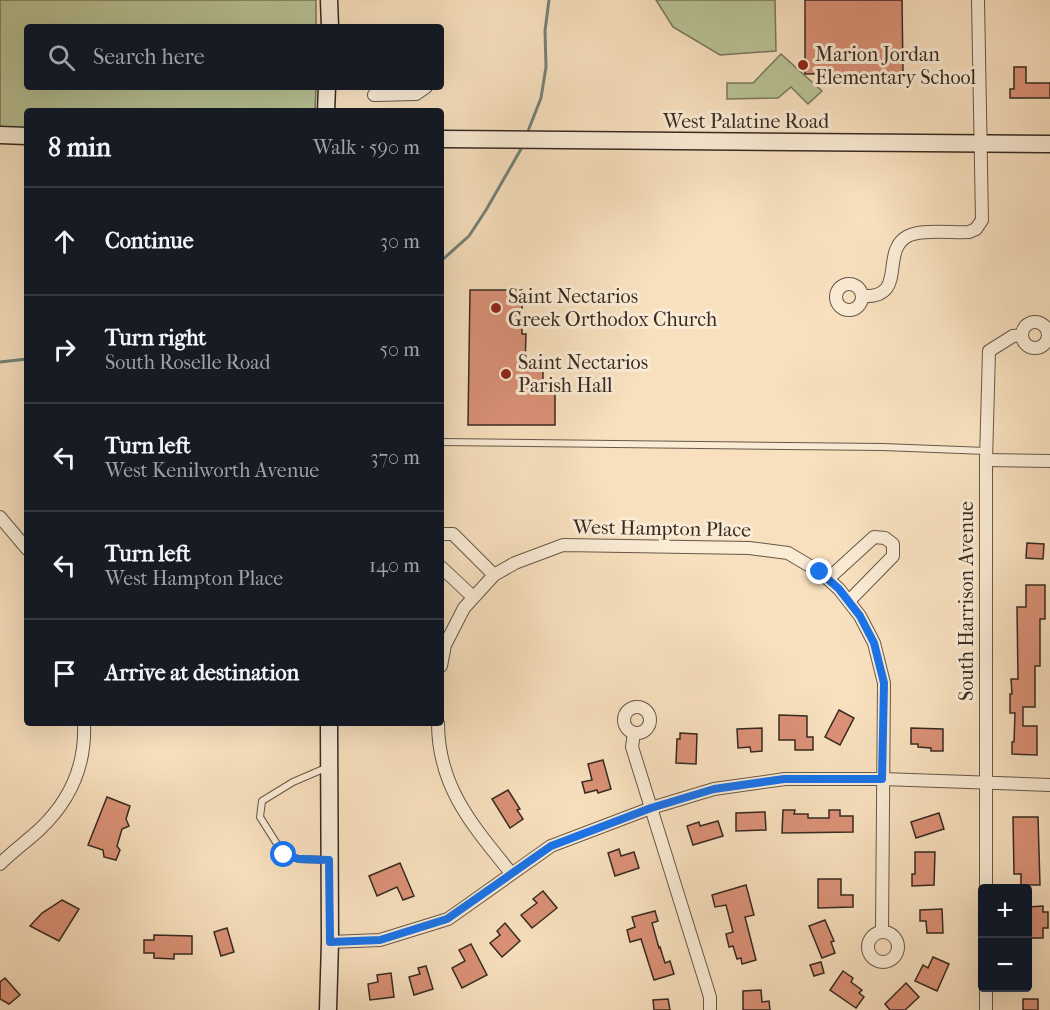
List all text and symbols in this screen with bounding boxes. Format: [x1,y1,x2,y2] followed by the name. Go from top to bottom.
[24,24,444,90] search box
[45,41,78,74] icon: search
[815,43,977,89] place label: Marion Jordan Elementary School
[93,44,205,70] text: Search here
[796,58,810,72] marker: Marion Jordan Elementary School
[662,110,830,133] street label: West Palatine Road
[48,132,111,163] text: 8 min
[313,136,420,159] text: Walk · 590 m
[48,225,81,258] icon: ahead
[105,228,194,254] text: Continue
[380,230,420,253] text: 30 m
[508,285,718,331] place label: Saint Nectarios Greek Orthodox Church
[489,301,503,315] marker: Saint Nectarios Greek Orthodox Church
[105,325,206,351] text: Turn right
[48,333,81,366] icon: right
[379,338,420,361] text: 50 m
[105,351,270,374] text: South Roselle Road
[518,351,648,397] place label: Saint Nectarios Parish Hall
[499,367,513,381] marker: Saint Nectarios Parish Hall
[105,433,191,459] text: Turn left
[48,441,81,474] icon: left
[370,446,420,469] text: 370 m
[105,459,319,482] text: West Kenilworth Avenue
[955,501,978,701] street label: South Harrison Avenue
[572,515,751,542] street label: West Hampton Place
[105,541,191,567] text: Turn left
[48,549,81,582] icon: left
[369,554,420,577] text: 140 m
[806,558,832,584] route end
[105,567,283,590] text: West Hampton Place
[48,657,81,690] icon: arrive
[105,660,299,686] text: Arrive at destination
[270,841,296,867] route start
[978,884,1032,992] map controls
[978,884,1032,938] button: +
[978,938,1032,992] button: −

